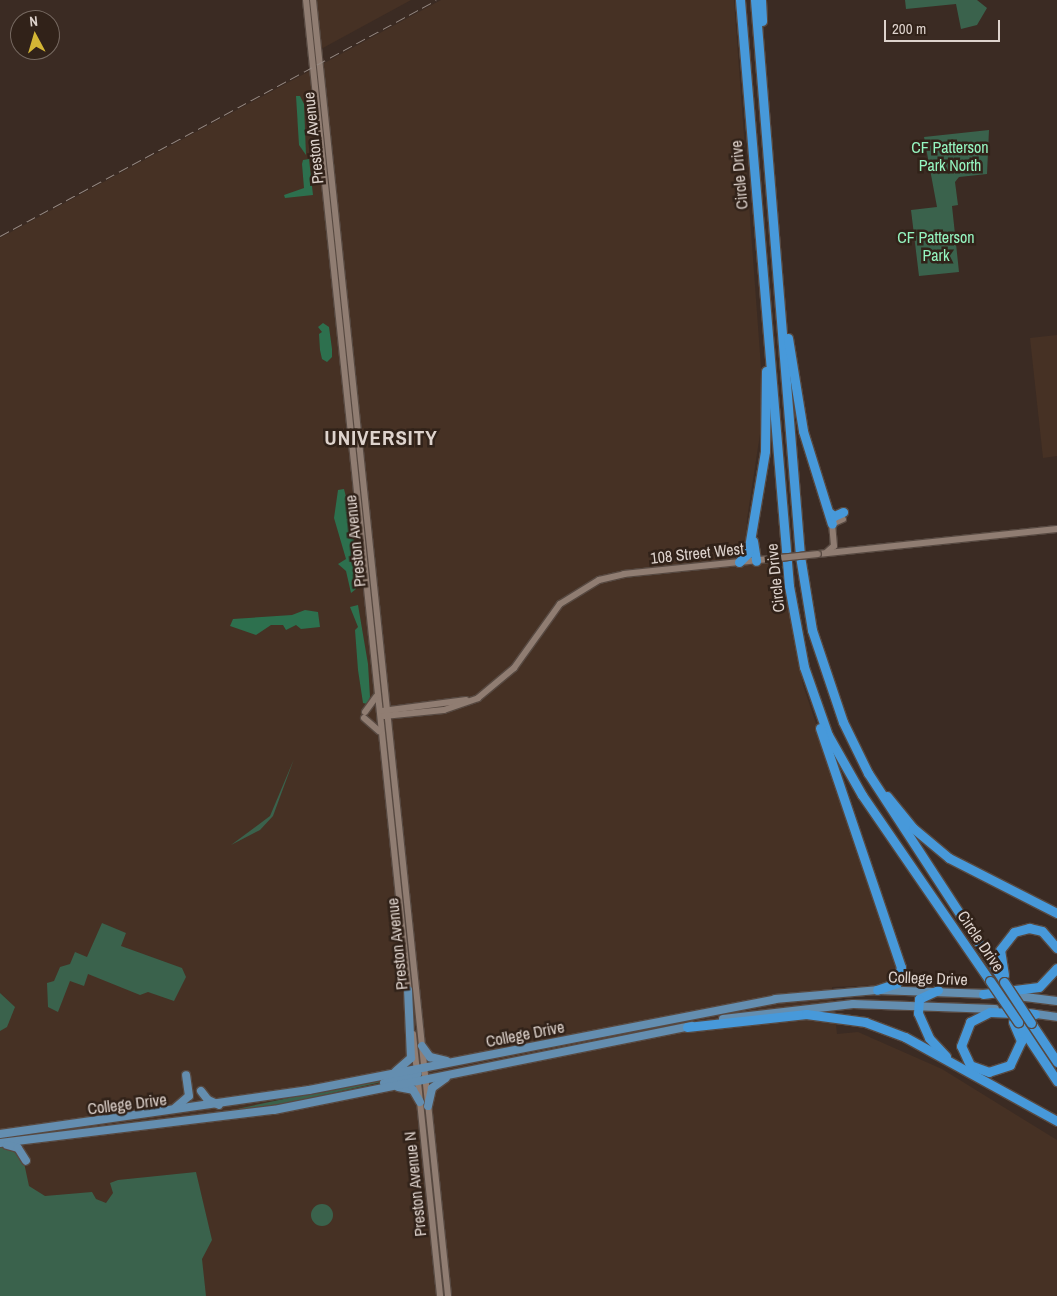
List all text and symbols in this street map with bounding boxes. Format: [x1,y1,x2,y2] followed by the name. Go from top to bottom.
[10,10,60,60] north arrow
[887,10,1003,42] scale bar
[28,12,39,30] text: N
[892,18,926,39] text: 200 m
[299,91,327,185] street label: Preston Avenue
[911,137,989,175] park label: CF Patterson Park North
[726,140,752,210] street label: Circle Drive
[897,227,975,265] park label: CF Patterson Park
[323,425,439,451] district label: UNIVERSITY
[341,494,369,588] street label: Preston Avenue
[649,539,745,567] street label: 108 Street West
[762,543,788,613] street label: Circle Drive
[383,897,411,991] street label: Preston Avenue
[954,907,1008,975] street label: Circle Drive
[888,967,968,989] street label: College Drive
[484,1017,566,1051] street label: College Drive
[86,1090,168,1118] street label: College Drive
[400,1130,430,1238] street label: Preston Avenue N

